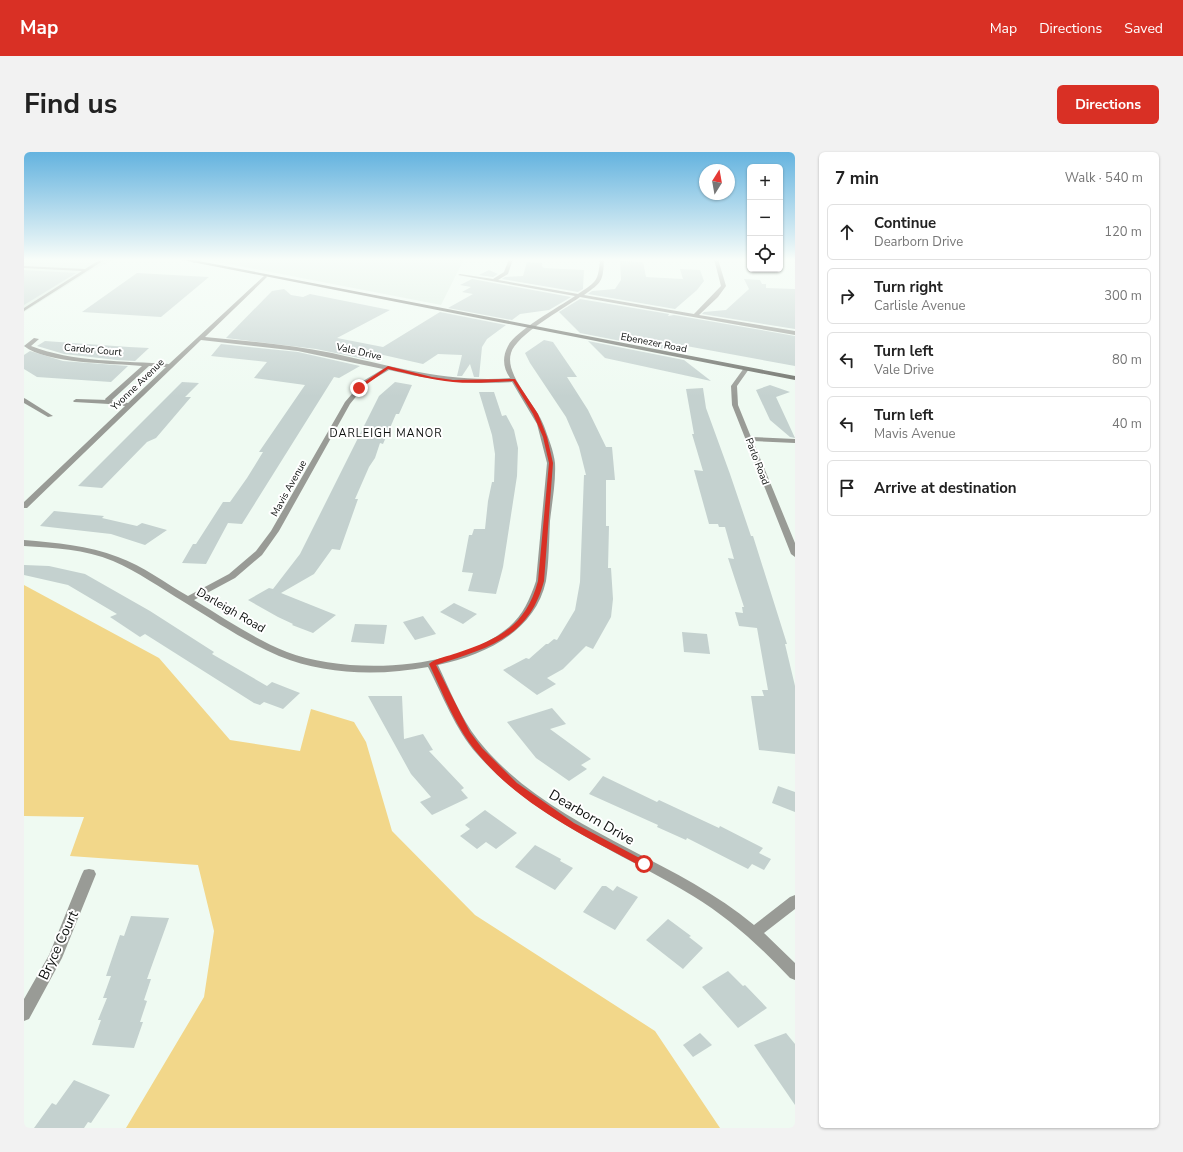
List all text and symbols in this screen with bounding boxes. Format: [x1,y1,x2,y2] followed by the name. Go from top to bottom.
[20,15,58,41] text: Map
[990,19,1017,38] text: Map
[1039,19,1102,38] text: Directions
[1124,19,1163,38] text: Saved
[24,85,118,123] text: Find us
[1057,85,1159,124] button: Directions
[699,164,735,200] north arrow
[747,164,783,272] map controls
[747,164,783,200] button: +
[835,167,879,190] text: 7 min
[1065,169,1143,187] text: Walk · 540 m
[747,200,783,236] button: −
[874,213,936,233] text: Continue
[836,221,858,243] icon: ahead
[1104,223,1142,241] text: 120 m
[874,233,963,251] text: Dearborn Drive
[747,236,783,272] button: locate
[874,277,943,297] text: Turn right
[836,285,858,307] icon: right
[1104,287,1142,305] text: 300 m
[874,297,965,315] text: Carlisle Avenue
[619,330,688,356] street label: Ebenezer Road
[334,340,383,364] street label: Vale Drive
[63,341,123,360] street label: Cardor Court
[874,341,933,361] text: Turn left
[836,349,858,371] icon: left
[1112,351,1142,369] text: 80 m
[107,356,167,414] street label: Yvonne Avenue
[874,361,934,379] text: Vale Drive
[350,379,368,397] route end
[874,405,933,425] text: Turn left
[836,413,858,435] icon: left
[1112,415,1142,433] text: 40 m
[874,425,956,443] text: Mavis Avenue
[329,426,443,441] district label: DARLEIGH MANOR
[742,436,772,487] street label: Parlo Road
[268,458,310,519] street label: Mavis Avenue
[836,477,858,499] icon: arrive
[874,478,1017,498] text: Arrive at destination
[194,584,268,636] street label: Darleigh Road
[545,785,638,850] street label: Dearborn Drive
[635,855,653,873] route start
[34,907,83,983] street label: Bryce Court

